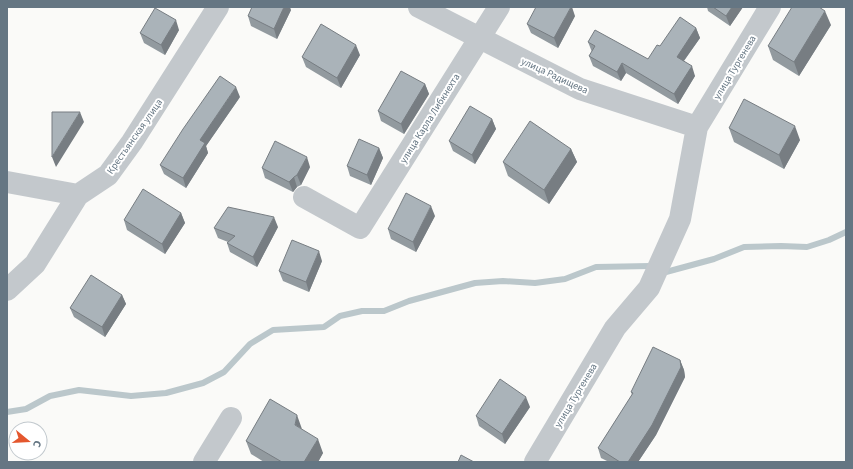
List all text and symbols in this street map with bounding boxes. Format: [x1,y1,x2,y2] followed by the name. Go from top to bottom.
[710,33,760,102] street label: улица Тургенева
[519,54,590,98] street label: улица Радищева
[397,71,463,166] street label: улица Карла Либкнехта
[104,96,166,177] street label: Крестьянская улица
[551,361,601,430] street label: улица Тургенева
[8,421,48,461] north arrow
[29,439,45,450] text: С

